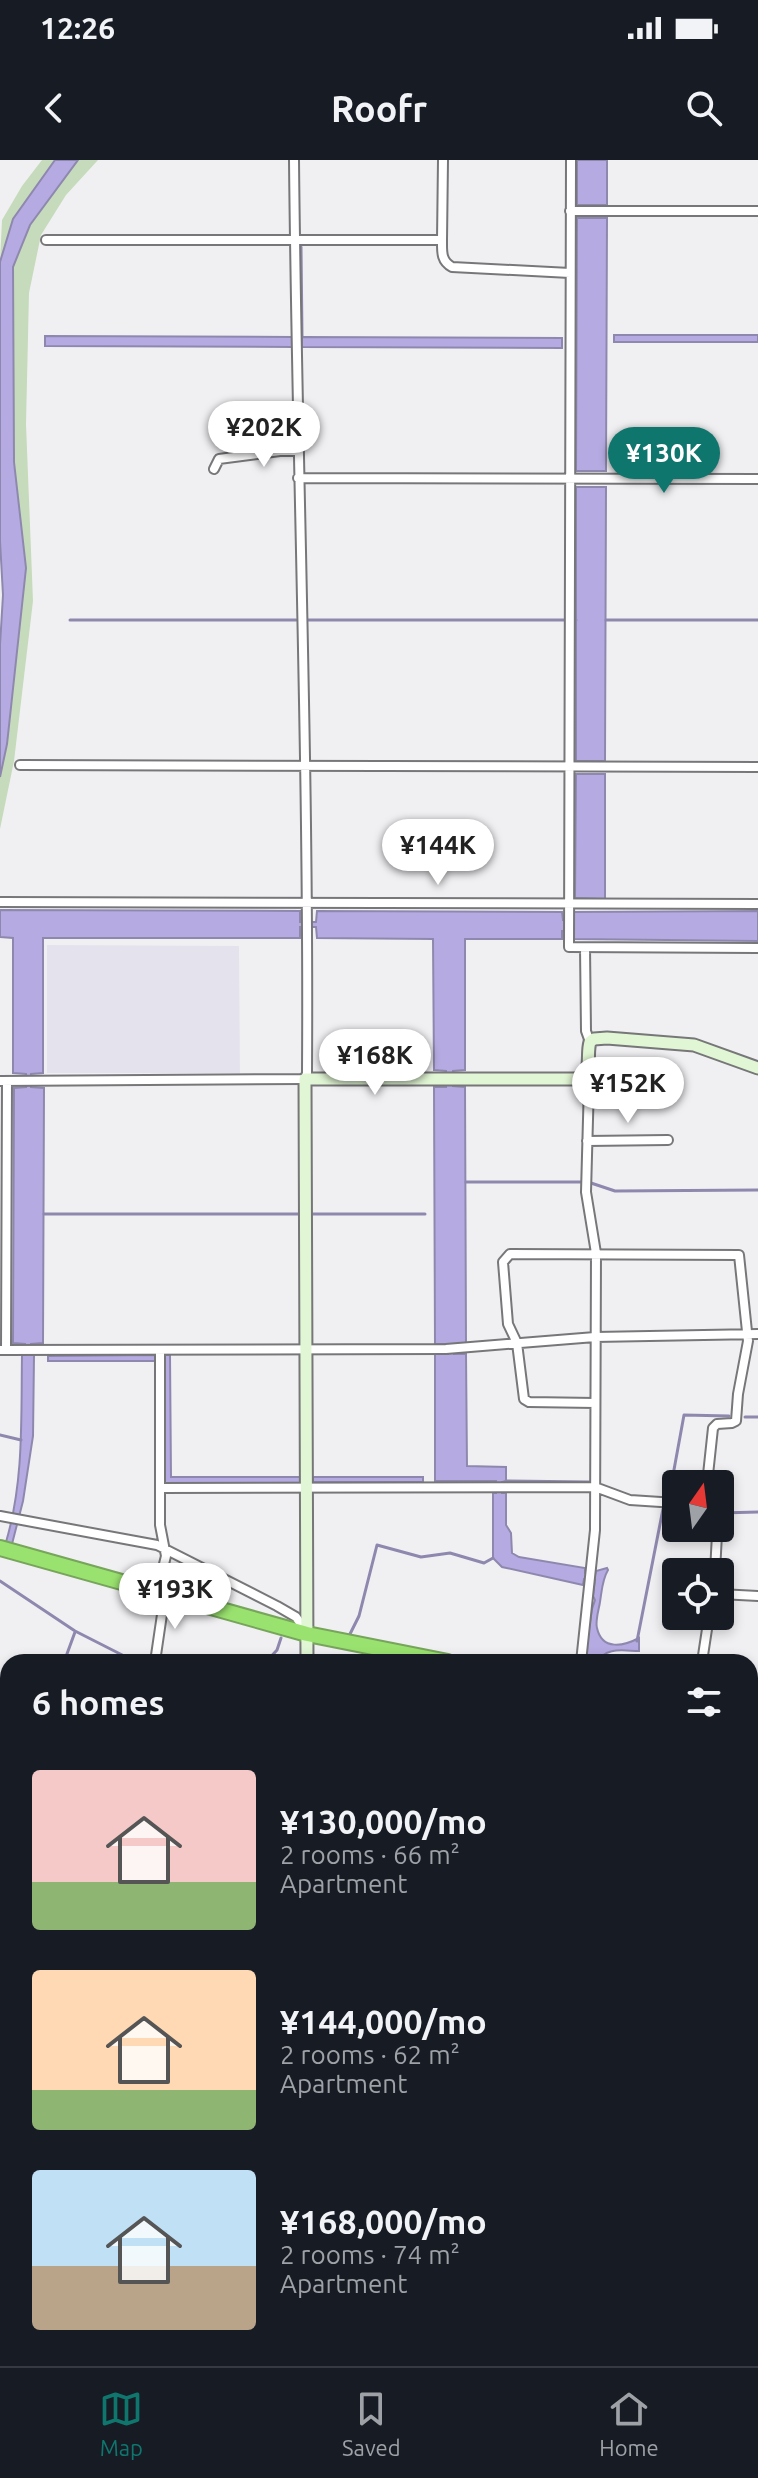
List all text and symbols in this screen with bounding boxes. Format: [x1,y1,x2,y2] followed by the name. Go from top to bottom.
[40,11,115,45] text: 12:26
[32,86,76,130] icon: back
[682,86,726,130] icon: search
[331,88,427,129] text: Roofr
[208,401,320,469] pin: ¥202K
[226,412,302,441] text: ¥202K
[608,427,720,495] pin: ¥130K
[626,438,702,467] text: ¥130K
[382,819,494,887] pin: ¥144K
[400,830,476,859] text: ¥144K
[319,1029,431,1097] pin: ¥168K
[337,1040,413,1069] text: ¥168K
[572,1057,684,1125] pin: ¥152K
[590,1068,666,1097] text: ¥152K
[662,1470,734,1542] north arrow
[662,1470,734,1630] map controls
[662,1558,734,1630] button: locate
[119,1563,231,1631] pin: ¥193K
[137,1574,213,1603] text: ¥193K
[682,1680,726,1724] icon: filters
[32,1683,165,1721] text: 6 homes
[96,1802,192,1898] icon: home
[280,1802,487,1840] text: ¥130,000/mo
[280,1840,460,1869] text: 2 rooms · 66 m²
[280,1869,407,1898] text: Apartment
[96,2002,192,2098] icon: home
[280,2002,487,2040] text: ¥144,000/mo
[280,2040,460,2069] text: 2 rooms · 62 m²
[280,2069,407,2098] text: Apartment
[96,2202,192,2298] icon: home
[280,2202,487,2240] text: ¥168,000/mo
[280,2240,460,2269] text: 2 rooms · 74 m²
[280,2269,407,2298] text: Apartment
[99,2387,143,2460] tab: Map
[342,2387,401,2460] tab: Saved
[599,2387,659,2460] tab: Home

